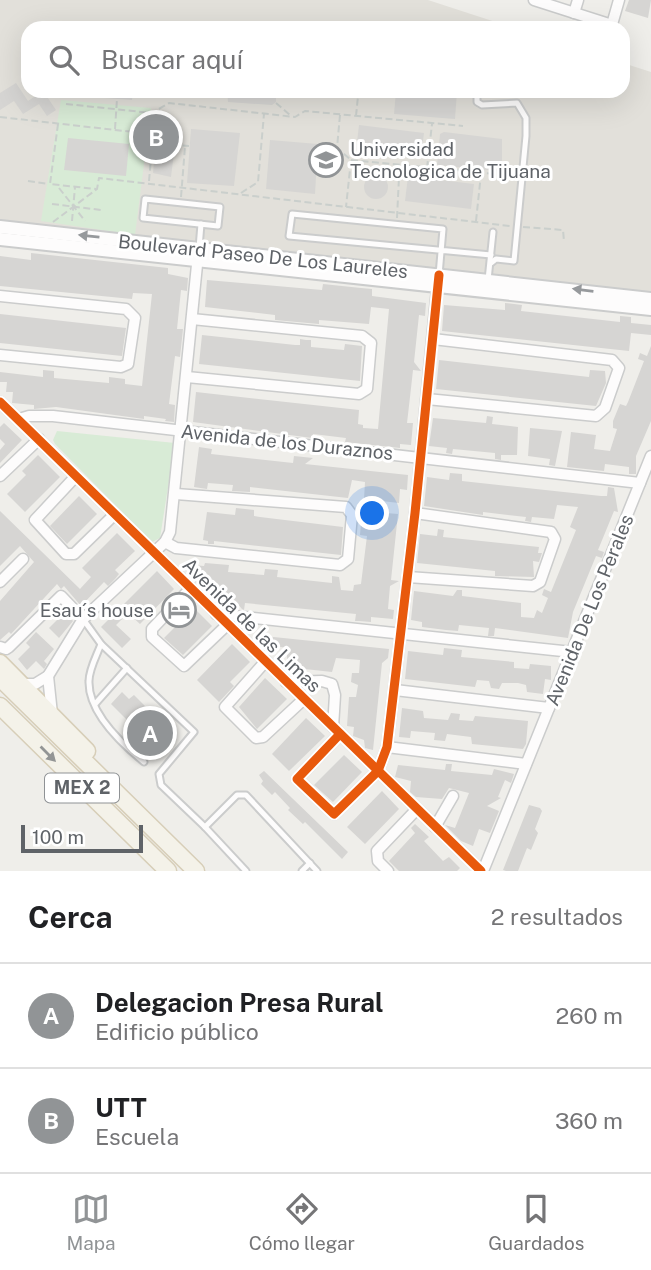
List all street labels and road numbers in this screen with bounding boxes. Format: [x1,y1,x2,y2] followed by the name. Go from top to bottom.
[117,230,409,282] street label: Boulevard Paseo De Los Laureles
[180,420,394,464] street label: Avenida de los Duraznos
[541,511,637,709] street label: Avenida De Los Perales
[178,553,326,697] street label: Avenida de las Limas
[45,774,119,802] road number: MEX 2

